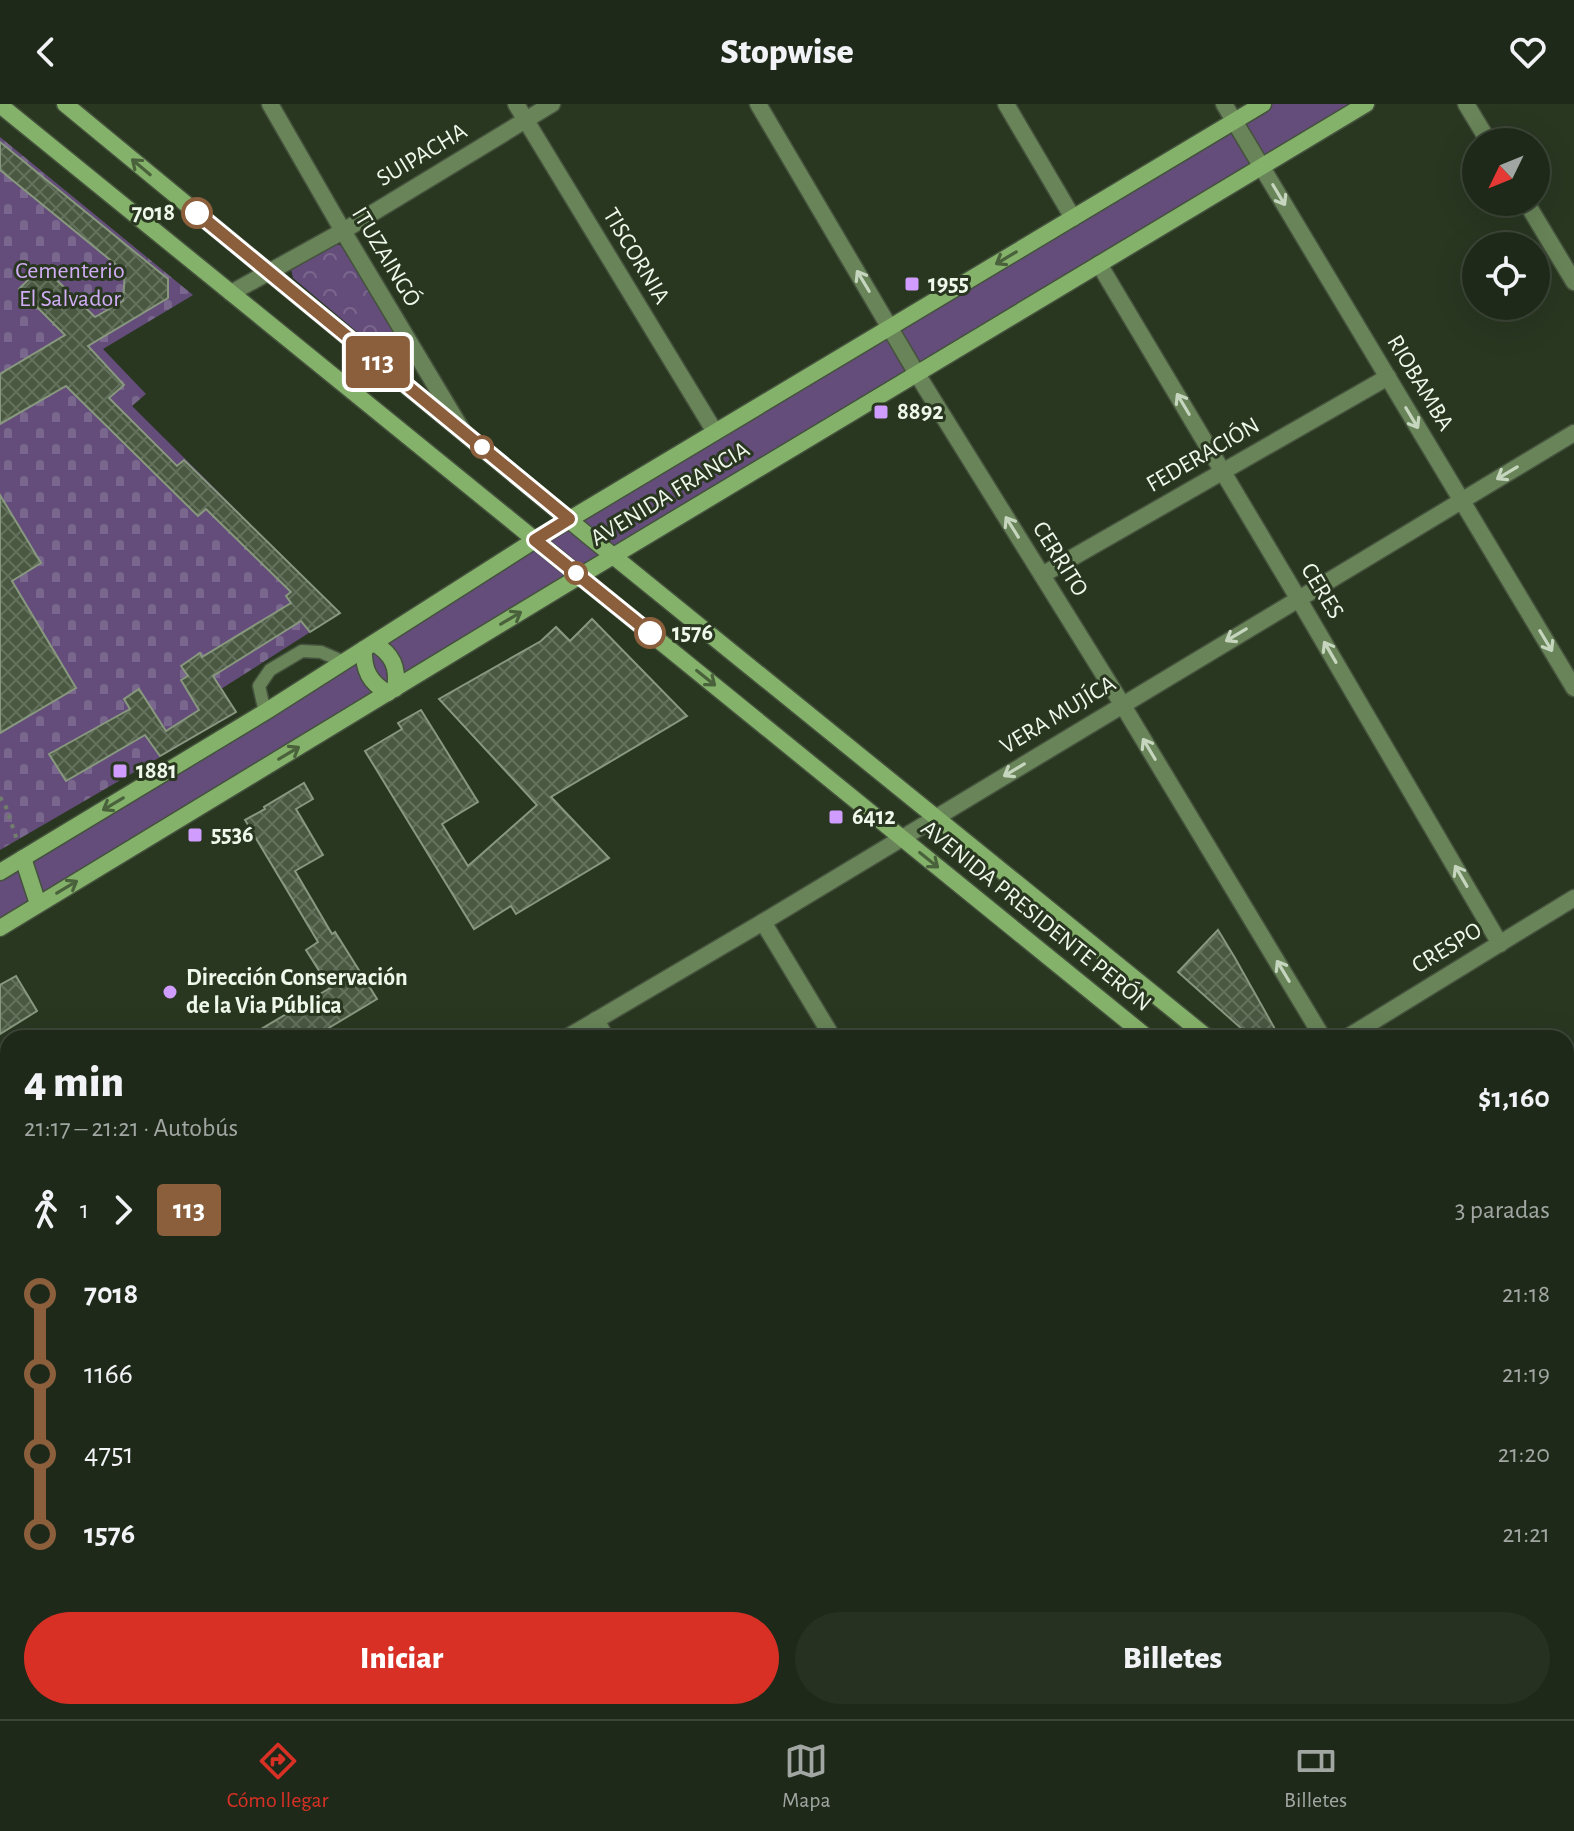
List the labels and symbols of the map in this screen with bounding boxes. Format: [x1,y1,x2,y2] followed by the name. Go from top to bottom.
[373,119,471,191] street label: SUIPACHA
[1462,128,1550,216] north arrow
[132,158,152,176] one-way arrow
[1271,183,1287,206] one-way arrow
[182,198,212,228] marker: 7018
[132,201,175,225] place label: 7018
[347,202,427,311] street label: ITUZAINGÓ
[598,204,674,308] street label: TISCORNIA
[995,250,1018,266] one-way arrow
[15,259,125,311] park label: Cementerio El Salvador
[855,270,871,293] one-way arrow
[928,272,969,296] place label: 1955
[903,275,921,293] marker: 1955
[1382,331,1458,435] street label: RIOBAMBA
[332,336,424,388] line badge: 113
[1175,393,1191,416] one-way arrow
[897,400,944,424] place label: 8892
[872,403,890,421] marker: 8892
[1405,406,1421,429] one-way arrow
[1141,411,1264,497] street label: FEDERACIÓN
[471,436,493,458] unlabelled marker
[586,437,754,551] street label: AVENIDA FRANCIA
[1496,465,1519,481] one-way arrow
[1004,516,1020,539] one-way arrow
[1028,518,1092,600] street label: CERRITO
[1296,559,1348,623] street label: CERES
[565,562,587,584] unlabelled marker
[499,609,522,625] one-way arrow
[635,618,665,648] marker: 1576
[672,621,713,645] place label: 1576
[1225,628,1248,644] one-way arrow
[1538,629,1554,652] one-way arrow
[1322,641,1338,664] one-way arrow
[695,669,716,687] one-way arrow
[995,669,1120,759] street label: VERA MUJÍCA
[1141,738,1157,761] one-way arrow
[277,745,300,761] one-way arrow
[136,759,177,783] place label: 1881
[111,762,129,780] marker: 1881
[1003,762,1026,778] one-way arrow
[102,796,125,812] one-way arrow
[852,805,896,829] place label: 6412
[827,808,845,826] marker: 6412
[916,814,1157,1016] street label: AVENIDA PRESIDENTE PERÓN
[211,823,254,847] place label: 5536
[186,826,204,844] marker: 5536
[918,851,939,869] one-way arrow
[1453,865,1469,888] one-way arrow
[55,879,78,895] one-way arrow
[1408,918,1486,978] street label: CRESPO
[1275,960,1291,983] one-way arrow
[186,966,408,1018] place label: Dirección Conservación de la Via Pública
[161,983,179,1001] marker: Dirección Conservación de la Via Pública

